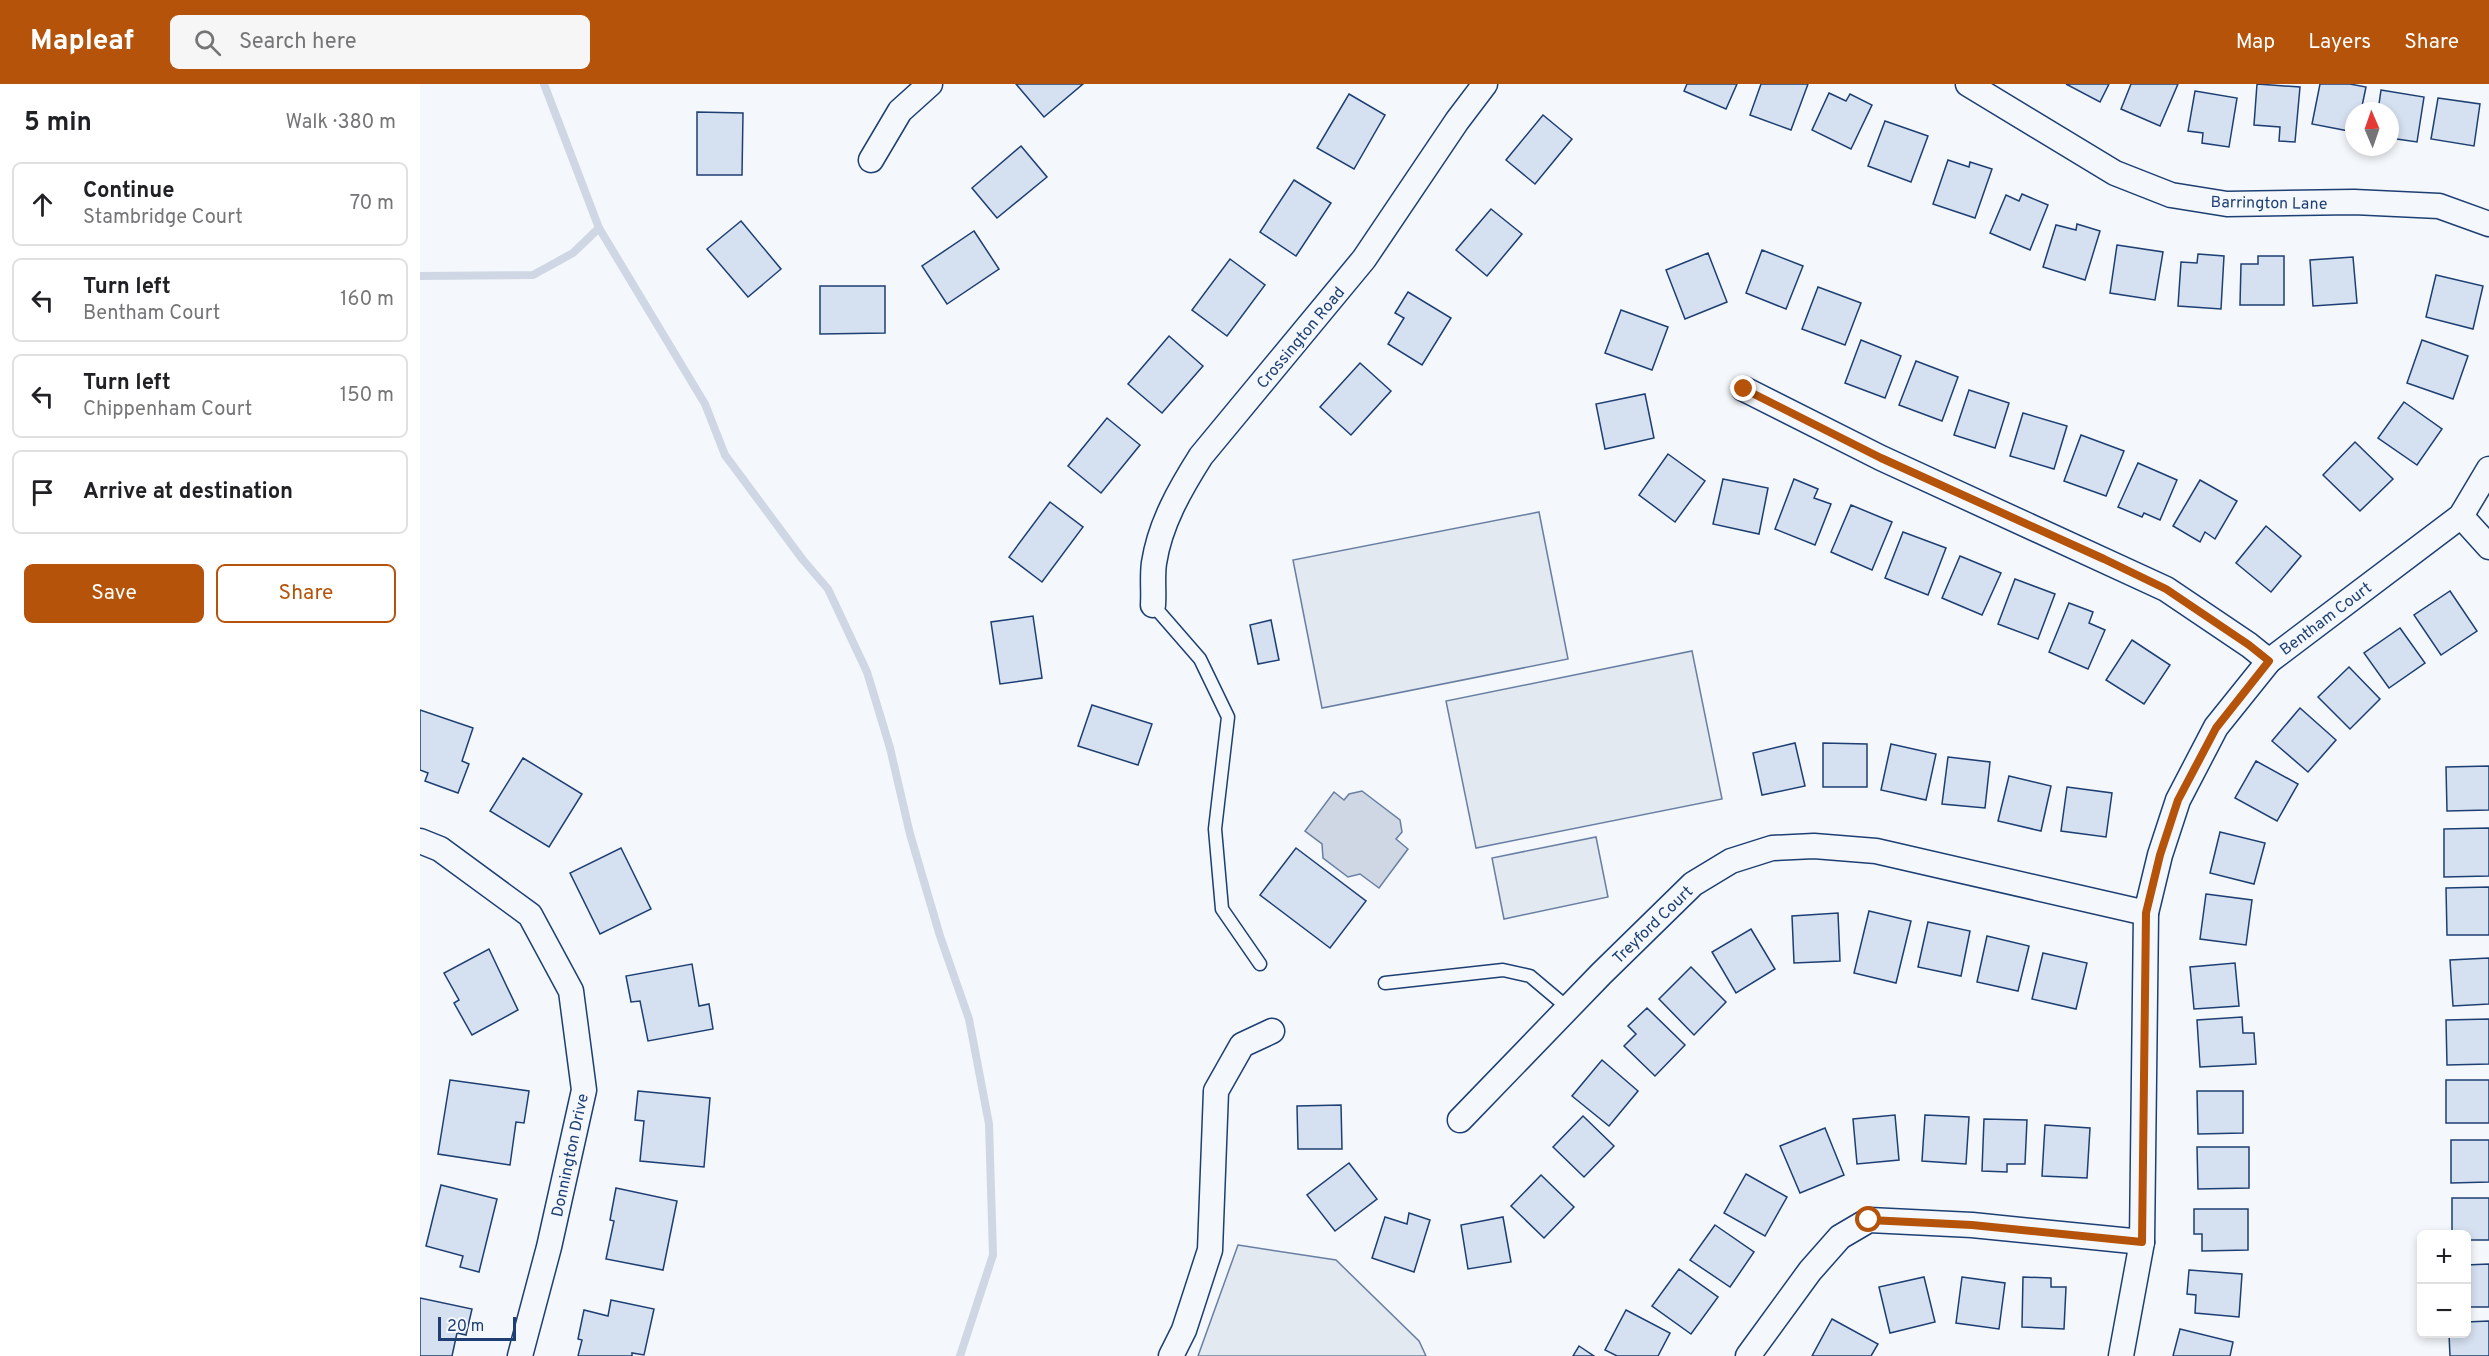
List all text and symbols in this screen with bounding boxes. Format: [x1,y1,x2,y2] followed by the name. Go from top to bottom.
[170,15,590,69] search box
[30,24,134,60] text: Mapleaf
[191,26,224,59] icon: search
[239,29,357,56] text: Search here
[2236,29,2275,56] text: Map
[2308,29,2371,56] text: Layers
[2404,29,2459,56] text: Share
[2345,102,2399,156] north arrow
[24,107,92,140] text: 5 min
[285,110,396,136] text: Walk · 380 m
[83,178,174,205] text: Continue
[26,188,59,221] icon: ahead
[350,191,394,217] text: 70 m
[2210,193,2328,215] street label: Barrington Lane
[83,205,243,231] text: Stambridge Court
[83,274,171,301] text: Turn left
[1253,283,1350,393] street label: Crossington Road
[26,284,59,317] icon: left
[340,287,394,313] text: 160 m
[83,301,220,327] text: Bentham Court
[83,370,171,397] text: Turn left
[1730,375,1756,401] route end
[26,380,59,413] icon: left
[340,383,394,409] text: 150 m
[83,397,252,423] text: Chippenham Court
[26,476,59,509] icon: arrive
[83,479,293,506] text: Arrive at destination
[24,564,204,623] button: Save
[216,564,396,623] button: Share
[2276,579,2376,661] street label: Bentham Court
[1609,882,1698,969] street label: Treyford Court
[548,1092,594,1219] street label: Donnington Drive
[1855,1206,1881,1232] route start
[2417,1230,2471,1338] map controls
[2417,1230,2471,1284] button: +
[2417,1284,2471,1338] button: −
[438,1314,516,1342] scale bar
[447,1317,484,1337] text: 20 m

